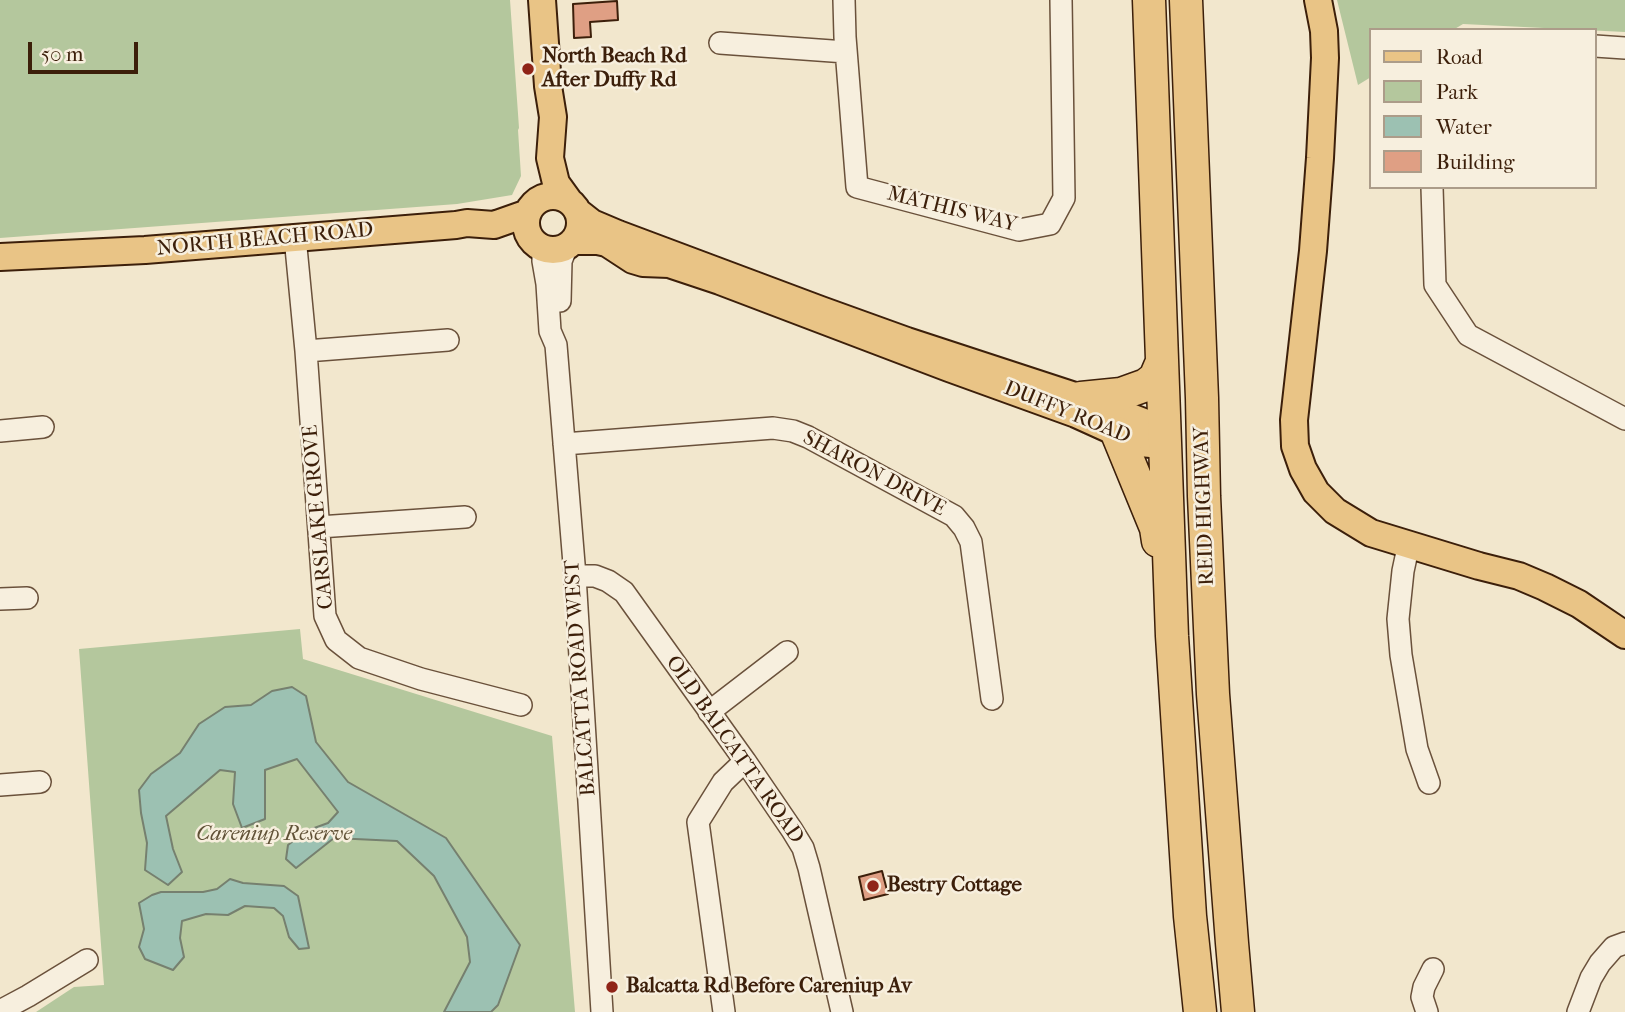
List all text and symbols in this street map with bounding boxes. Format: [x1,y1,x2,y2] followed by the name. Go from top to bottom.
[32,28,142,72] scale bar
[1370,28,1597,189] legend
[41,42,84,66] text: 50 m
[542,44,687,94] place label: North Beach Rd After Duffy Rd
[1436,45,1483,69] text: Road
[520,61,536,77] marker: North Beach Rd After Duffy Rd
[1436,80,1478,104] text: Park
[1436,115,1492,139] text: Water
[1436,150,1514,174] text: Building
[884,182,1020,238] street label: MATHIS WAY
[156,218,374,262] street label: NORTH BEACH ROAD
[1000,376,1134,450] street label: DUFFY ROAD
[298,424,340,610] street label: CARSLAKE GROVE
[798,426,950,522] street label: SHARON DRIVE
[1190,426,1220,586] street label: REID HIGHWAY
[560,559,602,797] street label: BALCATTA ROAD WEST
[660,651,808,849] street label: OLD BALCATTA ROAD
[196,822,352,848] park label: Careniup Reserve
[887,873,1022,899] place label: Bestry Cottage
[865,878,881,894] marker: Bestry Cottage
[626,974,912,1000] place label: Balcatta Rd Before Careniup Av
[604,979,620,995] marker: Balcatta Rd Before Careniup Av

